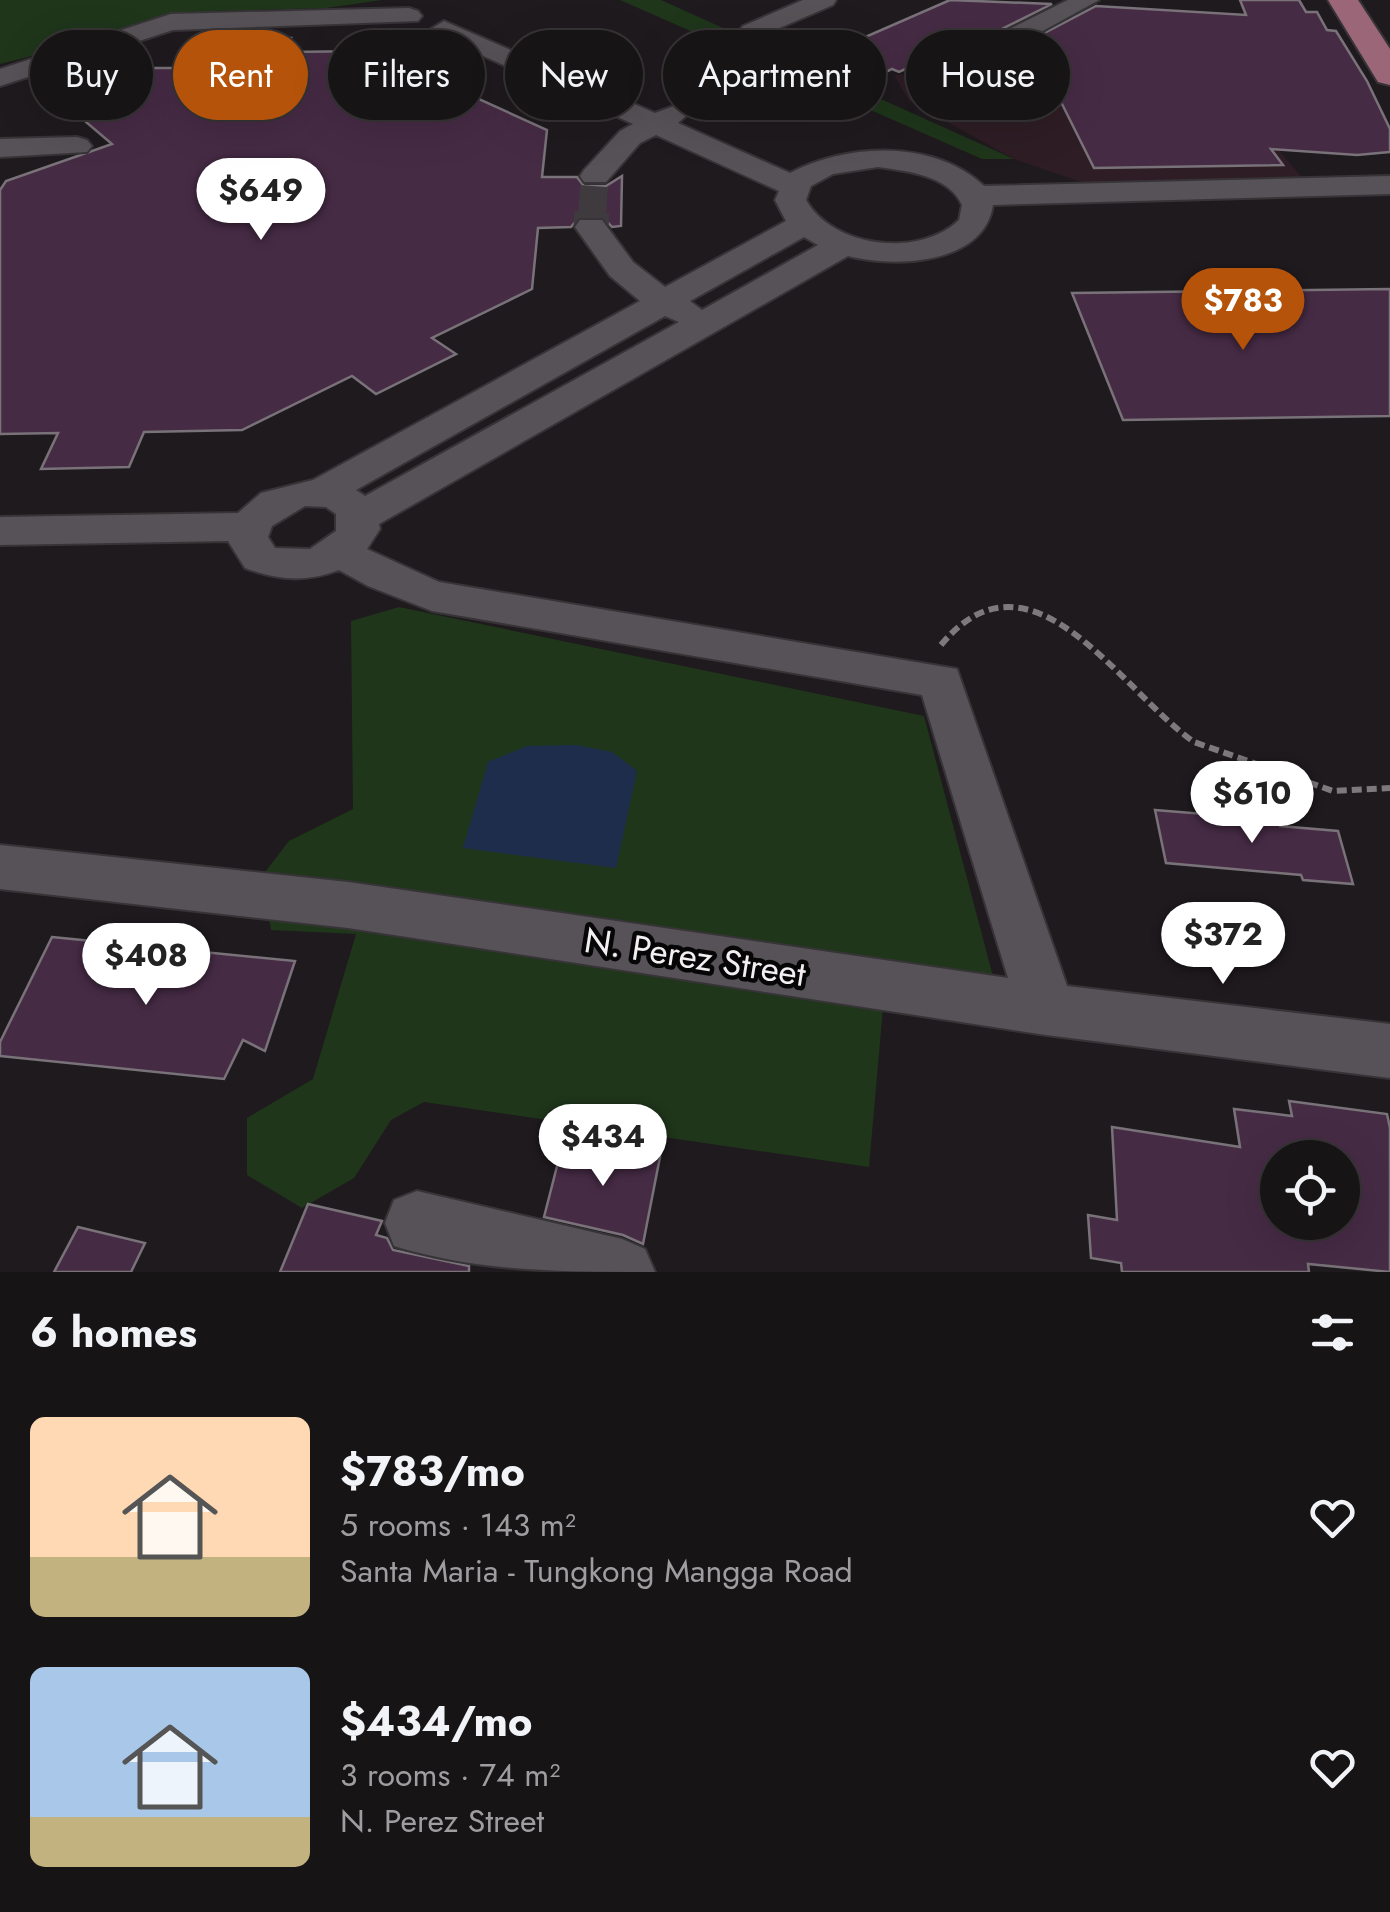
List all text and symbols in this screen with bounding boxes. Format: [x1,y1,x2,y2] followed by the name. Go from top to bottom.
[30,30,153,120] chip: Buy
[173,30,308,120] chip: Rent
[328,30,485,120] chip: Filters
[505,30,643,120] chip: New
[663,30,886,120] chip: Apartment
[906,30,1070,120] chip: House
[202,158,320,243] pin: $649
[218,167,304,213] text: $649
[1184,268,1302,353] pin: $783
[1203,277,1283,323] text: $783
[1193,761,1311,846] pin: $610
[1213,770,1291,816] text: $610
[1164,902,1282,987] pin: $372
[1183,911,1263,957] text: $372
[581,915,810,999] street label: N. Perez Street
[87,923,205,1008] pin: $408
[104,932,188,978] text: $408
[544,1104,662,1189] pin: $434
[561,1113,645,1159] text: $434
[1260,1140,1360,1240] map controls
[1260,1140,1360,1240] button: locate
[30,1302,197,1363] text: 6 homes
[1305,1305,1360,1360] icon: filters
[340,1441,525,1502] text: $783/mo
[110,1457,230,1577] icon: home
[1305,1490,1360,1545] icon: heart
[340,1502,576,1548] text: 5 rooms · 143 m²
[340,1548,853,1594] text: Santa Maria - Tungkong Mangga Road
[340,1691,533,1752] text: $434/mo
[110,1707,230,1827] icon: home
[1305,1740,1360,1795] icon: heart
[340,1752,560,1798] text: 3 rooms · 74 m²
[340,1798,544,1844] text: N. Perez Street

